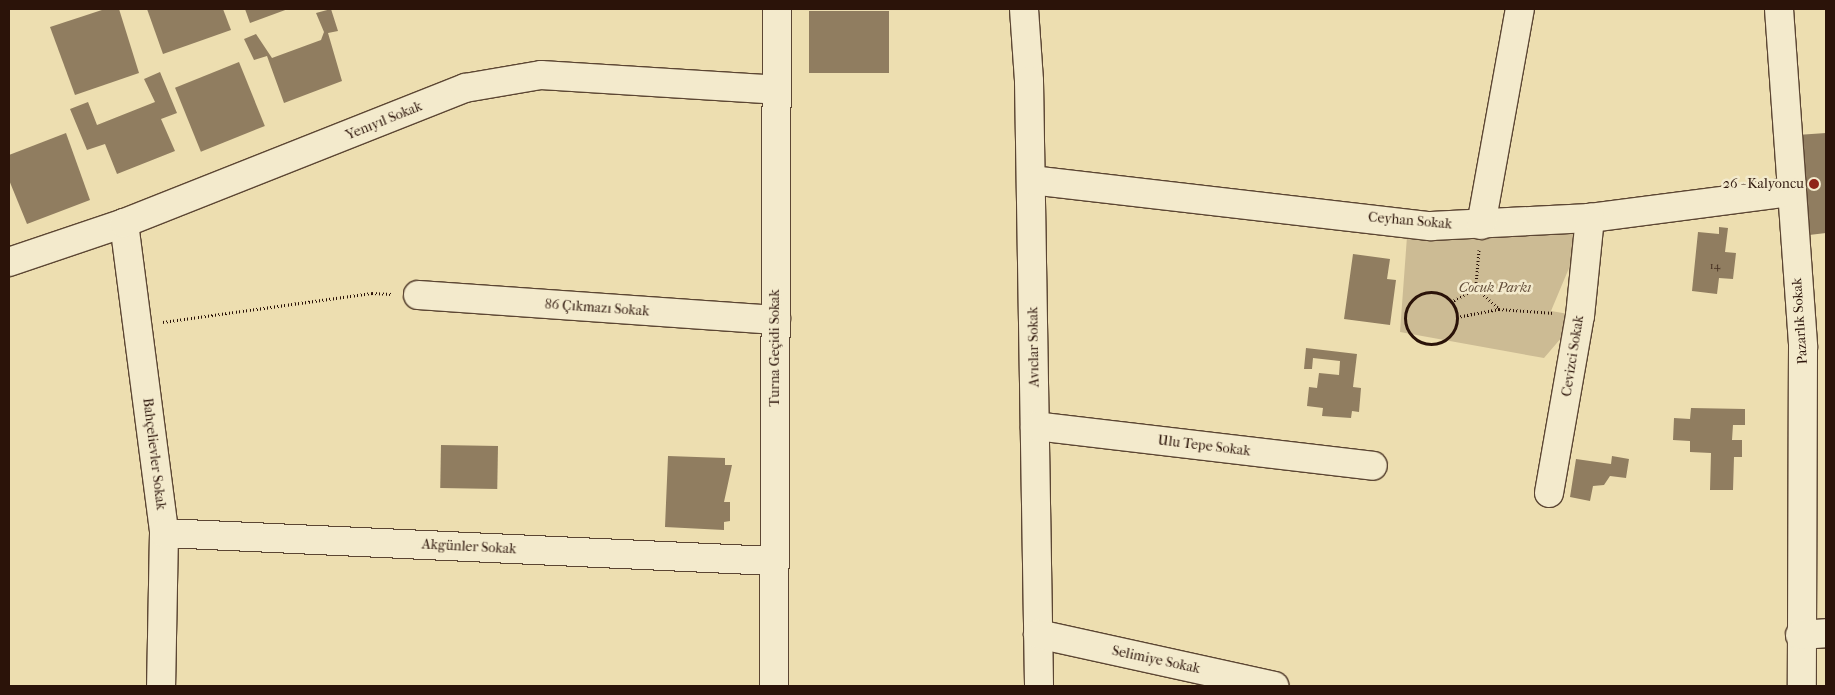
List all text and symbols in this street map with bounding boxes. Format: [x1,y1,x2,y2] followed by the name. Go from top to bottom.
[343,98,425,144] street label: Yenıyıl Sokak
[1723,176,1804,192] place label: 26 - Kalyoncu
[1808,178,1820,190] marker: 26 - Kalyoncu
[1367,209,1453,233] street label: Ceyhan Sokak
[1710,259,1720,273] house number: 14
[1789,277,1811,365] street label: Pazarlık Sokak
[1459,280,1531,296] park label: Cocuk Parkı
[767,289,783,407] street label: Turna Geçidi Sokak
[544,296,650,320] street label: 86 Çıkmazı Sokak
[1025,307,1043,387] street label: Avıclar Sokak
[1558,314,1588,398] street label: Cevizci Sokak
[139,397,169,511] street label: Bahçelievler Sokak
[1157,432,1251,460] street label: Ulu Tepe Sokak
[421,536,517,558] street label: Akgünler Sokak
[1110,642,1202,678] street label: Selimiye Sokak

